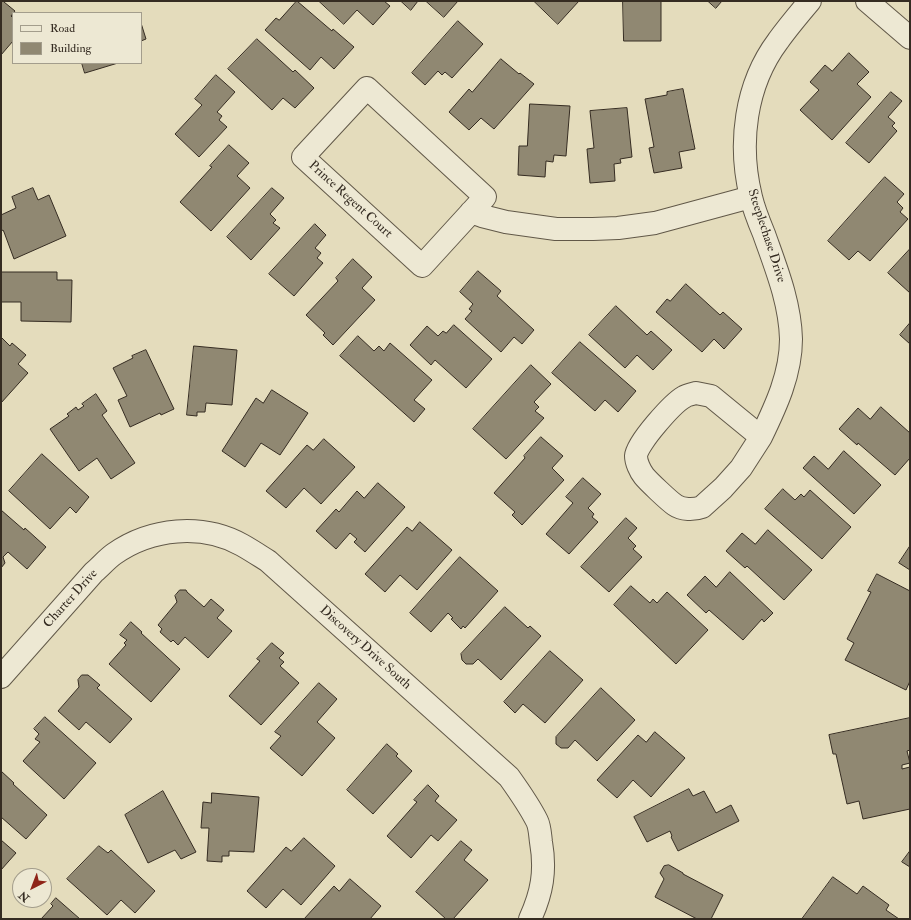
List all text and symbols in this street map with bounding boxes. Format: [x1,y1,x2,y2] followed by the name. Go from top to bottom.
[12,12,142,64] legend
[50,21,75,36] text: Road
[50,41,91,56] text: Building
[305,158,395,242] street label: Prince Regent Court
[744,187,788,285] street label: Steeplechase Drive
[41,566,101,632] street label: Charter Drive
[316,603,414,693] street label: Discovery Drive South
[12,868,52,908] north arrow
[16,888,32,905] text: N

